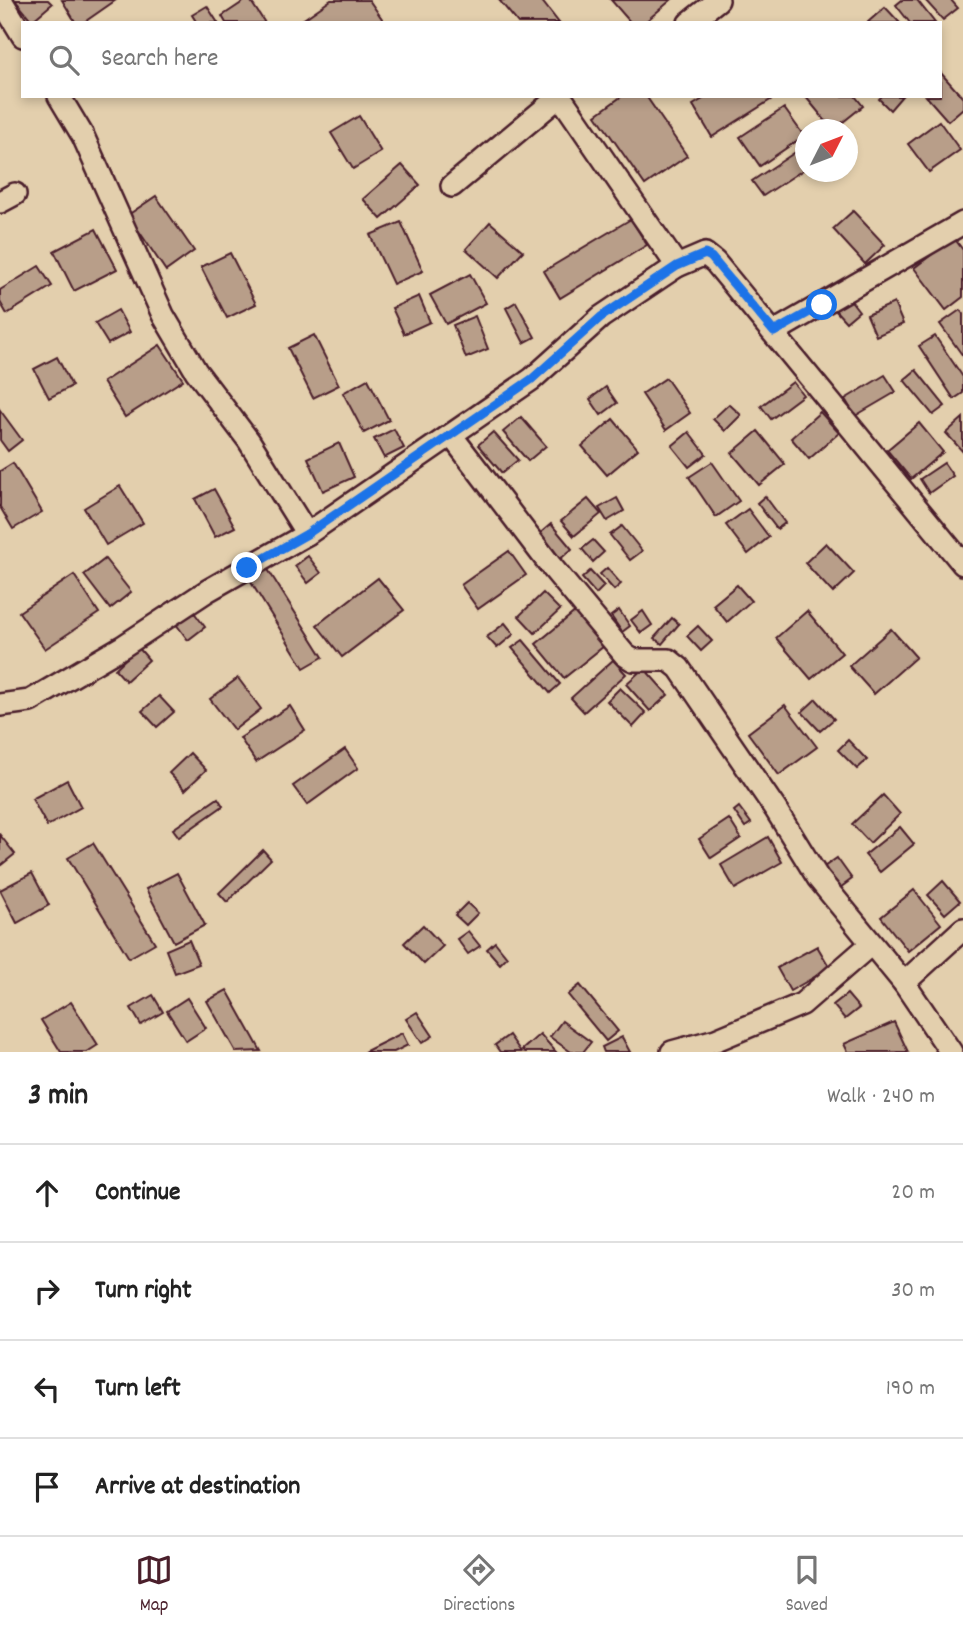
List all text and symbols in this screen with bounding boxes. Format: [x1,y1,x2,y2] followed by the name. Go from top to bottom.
[21,21,942,98] search box
[45,41,83,79] icon: search
[101,41,219,78] text: Search here
[795,119,858,182] north arrow
[806,289,837,320] route start
[231,552,262,583] route end
[28,1076,88,1119] text: 3 min
[827,1081,935,1114] text: Walk · 240 m
[28,1174,66,1212] icon: ahead
[95,1175,180,1212] text: Continue
[891,1177,935,1210] text: 20 m
[28,1272,66,1310] icon: right
[95,1273,192,1310] text: Turn right
[891,1275,935,1308] text: 30 m
[28,1370,66,1408] icon: left
[95,1371,181,1408] text: Turn left
[886,1373,935,1406] text: 190 m
[28,1468,66,1506] icon: arrive
[95,1469,300,1506] text: Arrive at destination
[135,1551,173,1620] tab: Map
[443,1551,515,1620] tab: Directions
[785,1551,828,1620] tab: Saved

